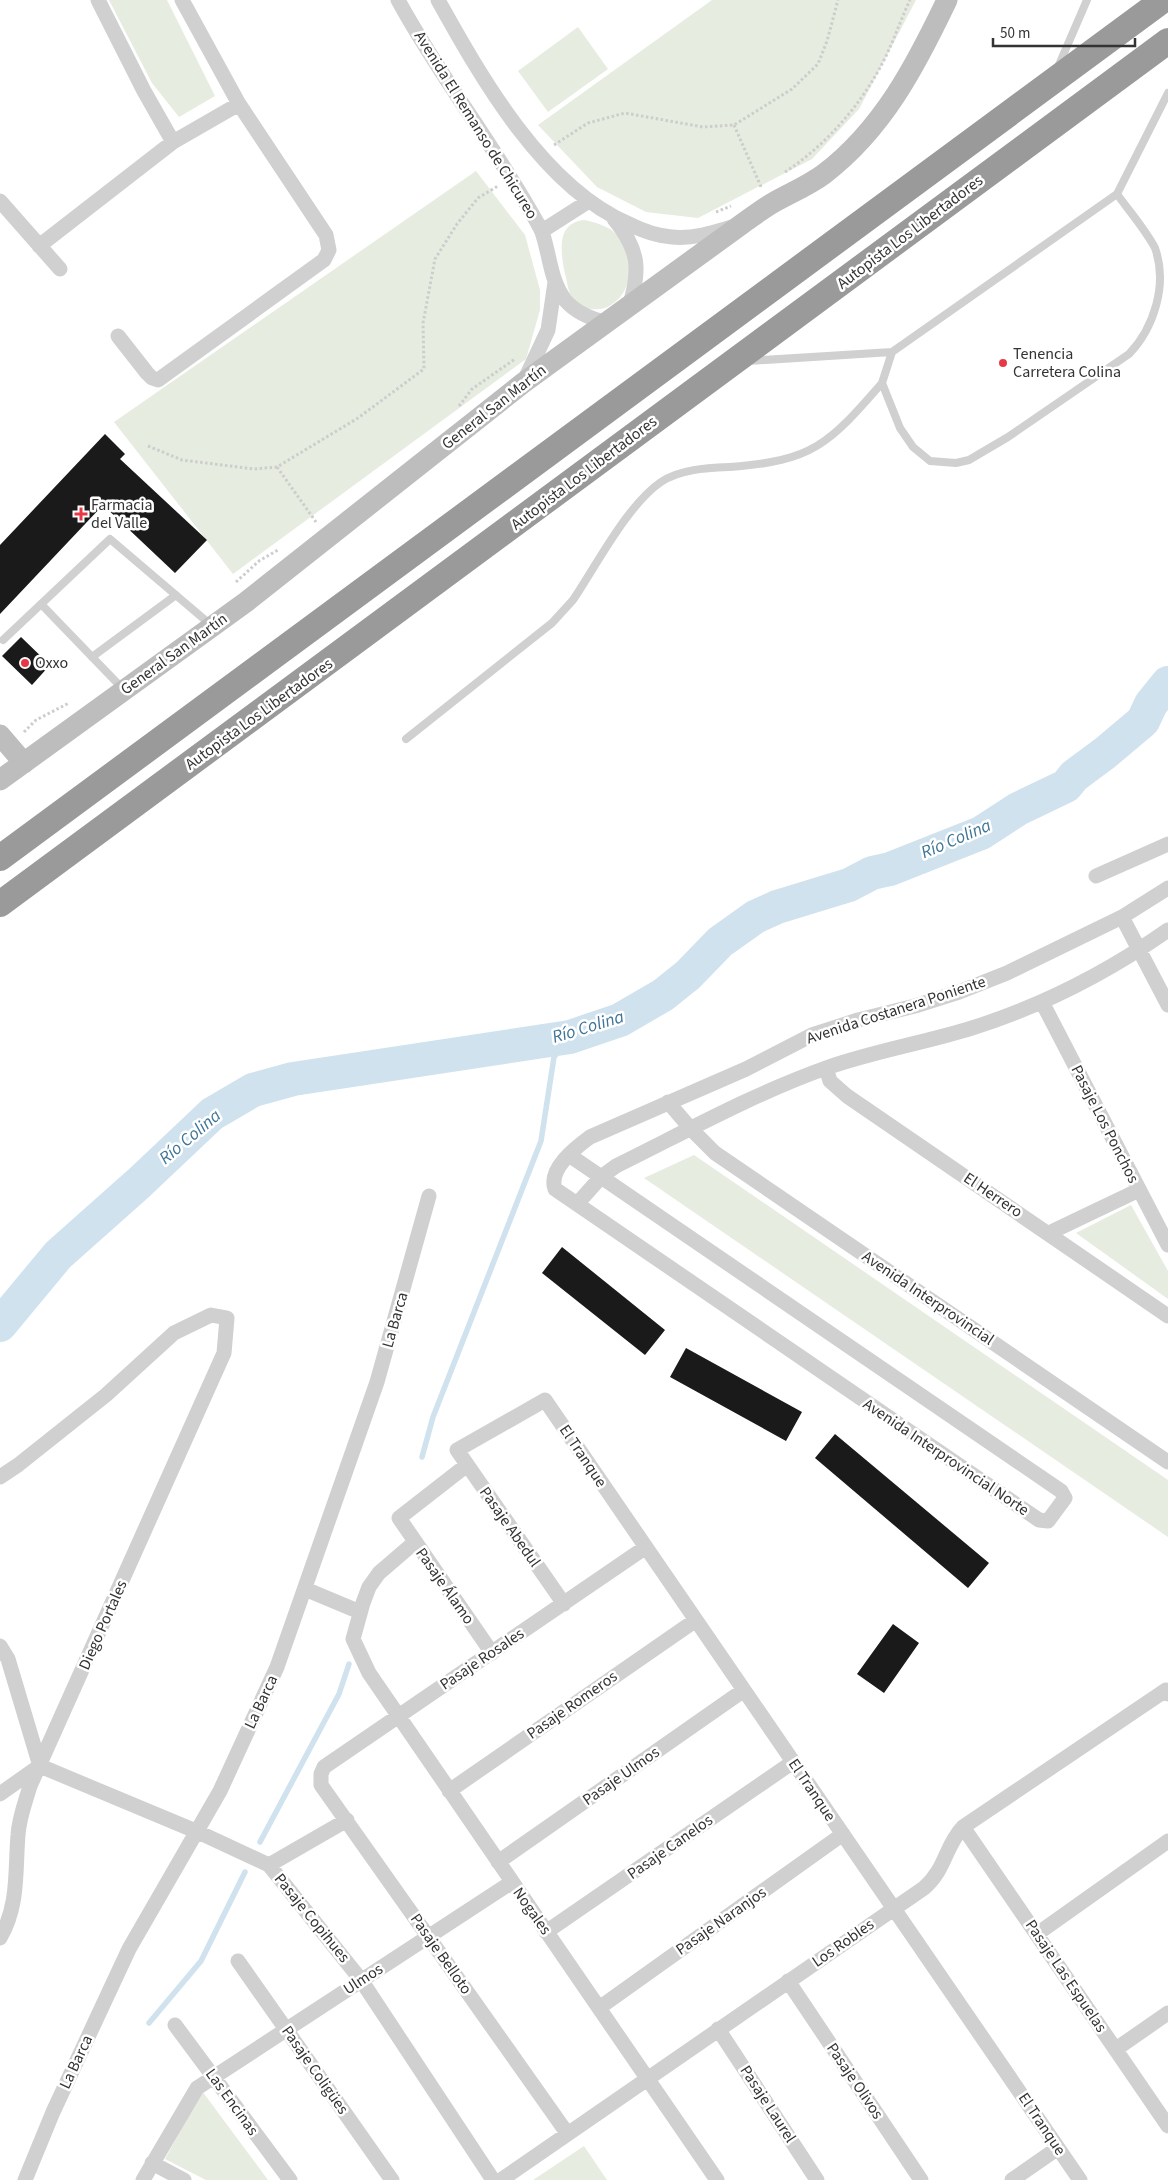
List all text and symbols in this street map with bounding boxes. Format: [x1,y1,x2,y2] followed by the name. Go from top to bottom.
[993,15,1136,47] scale bar
[1000,23,1030,44] text: 50 m
[409,27,543,223] street label: Avenida El Remanso de Chicureo
[832,170,988,294] street label: Autopista Los Libertadores
[1013,343,1121,383] place label: Tenencia Carretera Colina
[997,357,1009,369] marker: Tenencia Carretera Colina
[437,359,551,455] street label: General San Martín
[506,411,662,535] street label: Autopista Los Libertadores
[91,494,153,534] place label: Farmacia del Valle
[75,508,87,520] marker: Farmacia del Valle
[116,608,232,700] street label: General San Martín
[35,652,68,674] place label: Oxxo
[181,653,338,775] street label: Autopista Los Libertadores
[19,657,31,669] marker: Oxxo
[917,813,995,865] water label: Río Colina
[804,971,988,1049] street label: Avenida Costanera Poniente
[549,1004,627,1050] water label: Río Colina
[1066,1061,1144,1187] street label: Pasaje Los Ponchos
[154,1103,227,1170] water label: Río Colina
[959,1167,1027,1223] street label: El Herrero
[858,1246,998,1350] street label: Avenida Interprovincial
[377,1290,413,1350] street label: La Barca
[859,1393,1033,1521] street label: Avenida Interprovincial Norte
[554,1420,612,1492] street label: El Tranque
[474,1482,546,1572] street label: Pasaje Abedul
[410,1543,480,1629] street label: Pasaje Álamo
[73,1576,133,1673] street label: Diego Portales
[435,1622,529,1695] street label: Pasaje Rosales
[522,1665,622,1744] street label: Pasaje Romeros
[239,1671,283,1733] street label: La Barca
[578,1741,664,1811] street label: Pasaje Ulmos
[783,1754,841,1826] street label: El Tranque
[623,1809,717,1885] street label: Pasaje Canelos
[269,1869,355,1967] street label: Pasaje Copihues
[671,1881,771,1960] street label: Pasaje Naranjos
[508,1883,557,1940] street label: Nogales
[405,1909,477,1999] street label: Pasaje Belloto
[807,1913,879,1972] street label: Los Robles
[1020,1915,1112,2037] street label: Pasaje Las Espuelas
[339,1958,387,2000] street label: Ulmos
[276,2021,354,2119] street label: Pasaje Coligües
[54,2031,98,2093] street label: La Barca
[821,2038,889,2124] street label: Pasaje Olivos
[735,2061,801,2147] street label: Pasaje Laurel
[200,2064,264,2140] street label: Las Encinas
[1013,2088,1071,2160] street label: El Tranque

